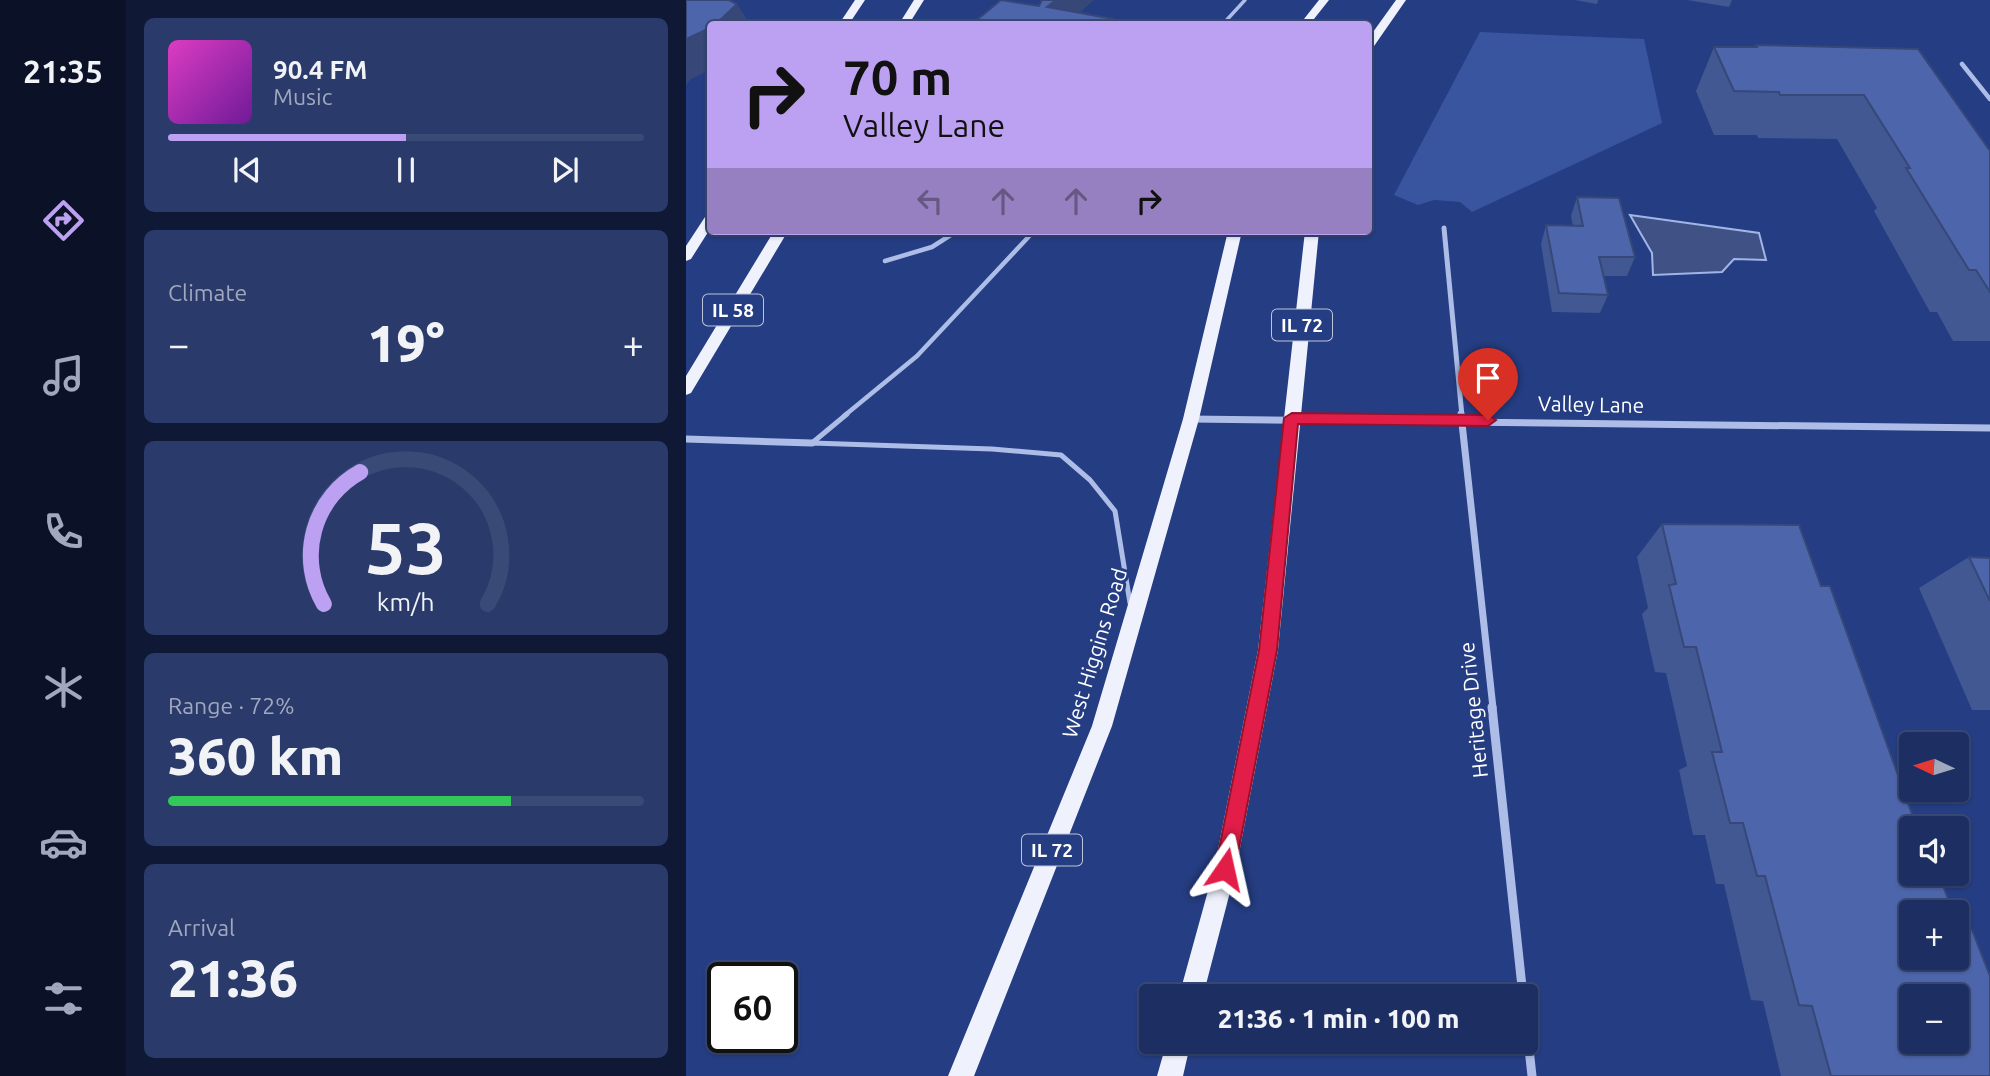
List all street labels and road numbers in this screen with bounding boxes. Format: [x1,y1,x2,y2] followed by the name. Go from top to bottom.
[703,294,763,326] road number: IL 58
[1272,310,1332,340] road number: IL 72
[1538,391,1644,417] street label: Valley Lane
[1057,565,1131,741] street label: West Higgins Road
[1454,641,1492,779] street label: Heritage Drive
[1022,834,1082,866] road number: IL 72

